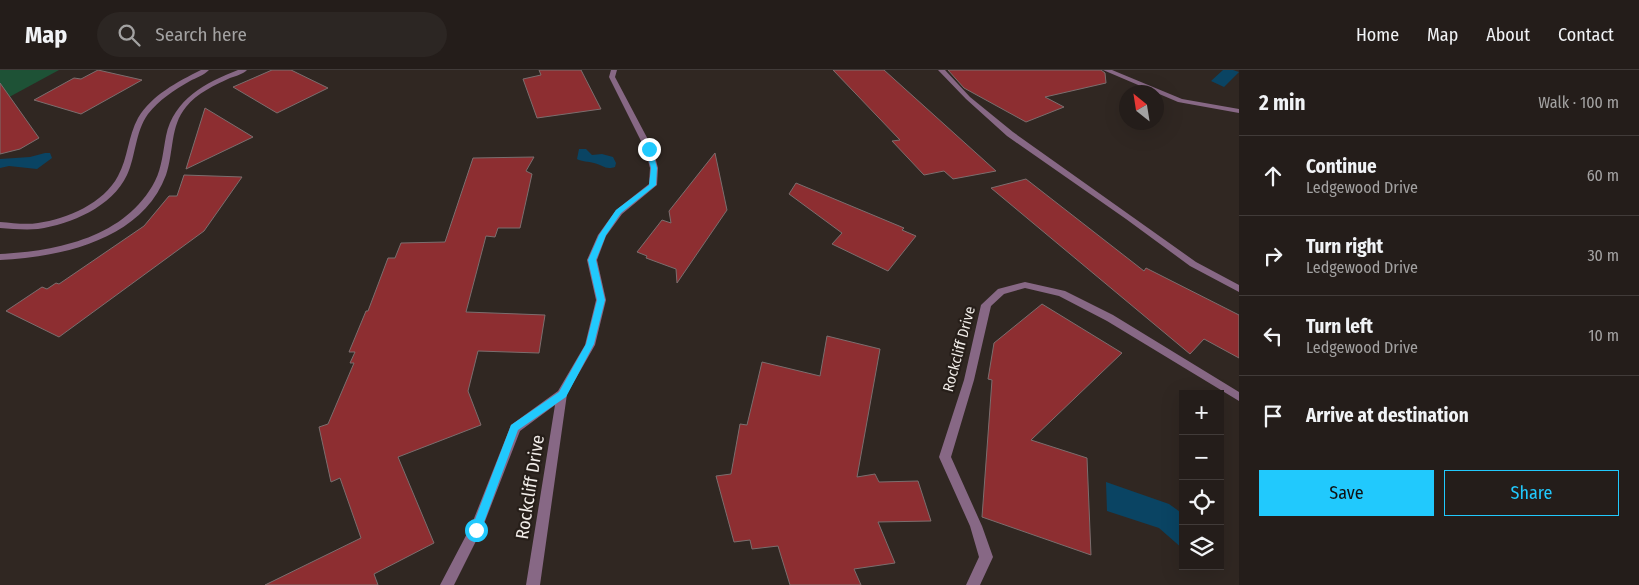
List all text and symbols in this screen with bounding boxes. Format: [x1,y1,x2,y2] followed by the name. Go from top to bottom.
[97,12,447,57] search box
[25,21,67,49] text: Map
[115,21,143,49] icon: search
[155,23,247,46] text: Search here
[1356,24,1399,46] text: Home
[1427,24,1458,46] text: Map
[1486,24,1530,46] text: About
[1558,24,1614,46] text: Contact
[1119,85,1164,130] north arrow
[1259,90,1306,116] text: 2 min
[1538,93,1619,112] text: Walk · 100 m
[638,138,661,161] route end
[1306,155,1377,178] text: Continue
[1259,162,1287,190] icon: ahead
[1587,166,1619,185] text: 60 m
[1306,178,1418,197] text: Ledgewood Drive
[1306,235,1383,258] text: Turn right
[1259,242,1287,270] icon: right
[1587,246,1619,265] text: 30 m
[1306,258,1418,277] text: Ledgewood Drive
[939,304,979,394] street label: Rockcliff Drive
[1306,315,1373,338] text: Turn left
[1259,322,1287,350] icon: left
[1588,326,1619,345] text: 10 m
[1306,338,1418,357] text: Ledgewood Drive
[1179,390,1224,570] map controls
[1179,390,1224,435] button: +
[1259,402,1287,430] icon: arrive
[1306,404,1469,427] text: Arrive at destination
[511,433,549,541] street label: Rockcliff Drive
[1179,435,1224,480] button: −
[1259,470,1434,516] button: Save
[1444,470,1619,516] button: Share
[1179,480,1224,525] button: locate
[465,519,488,542] route start
[1179,525,1224,570] button: layers

